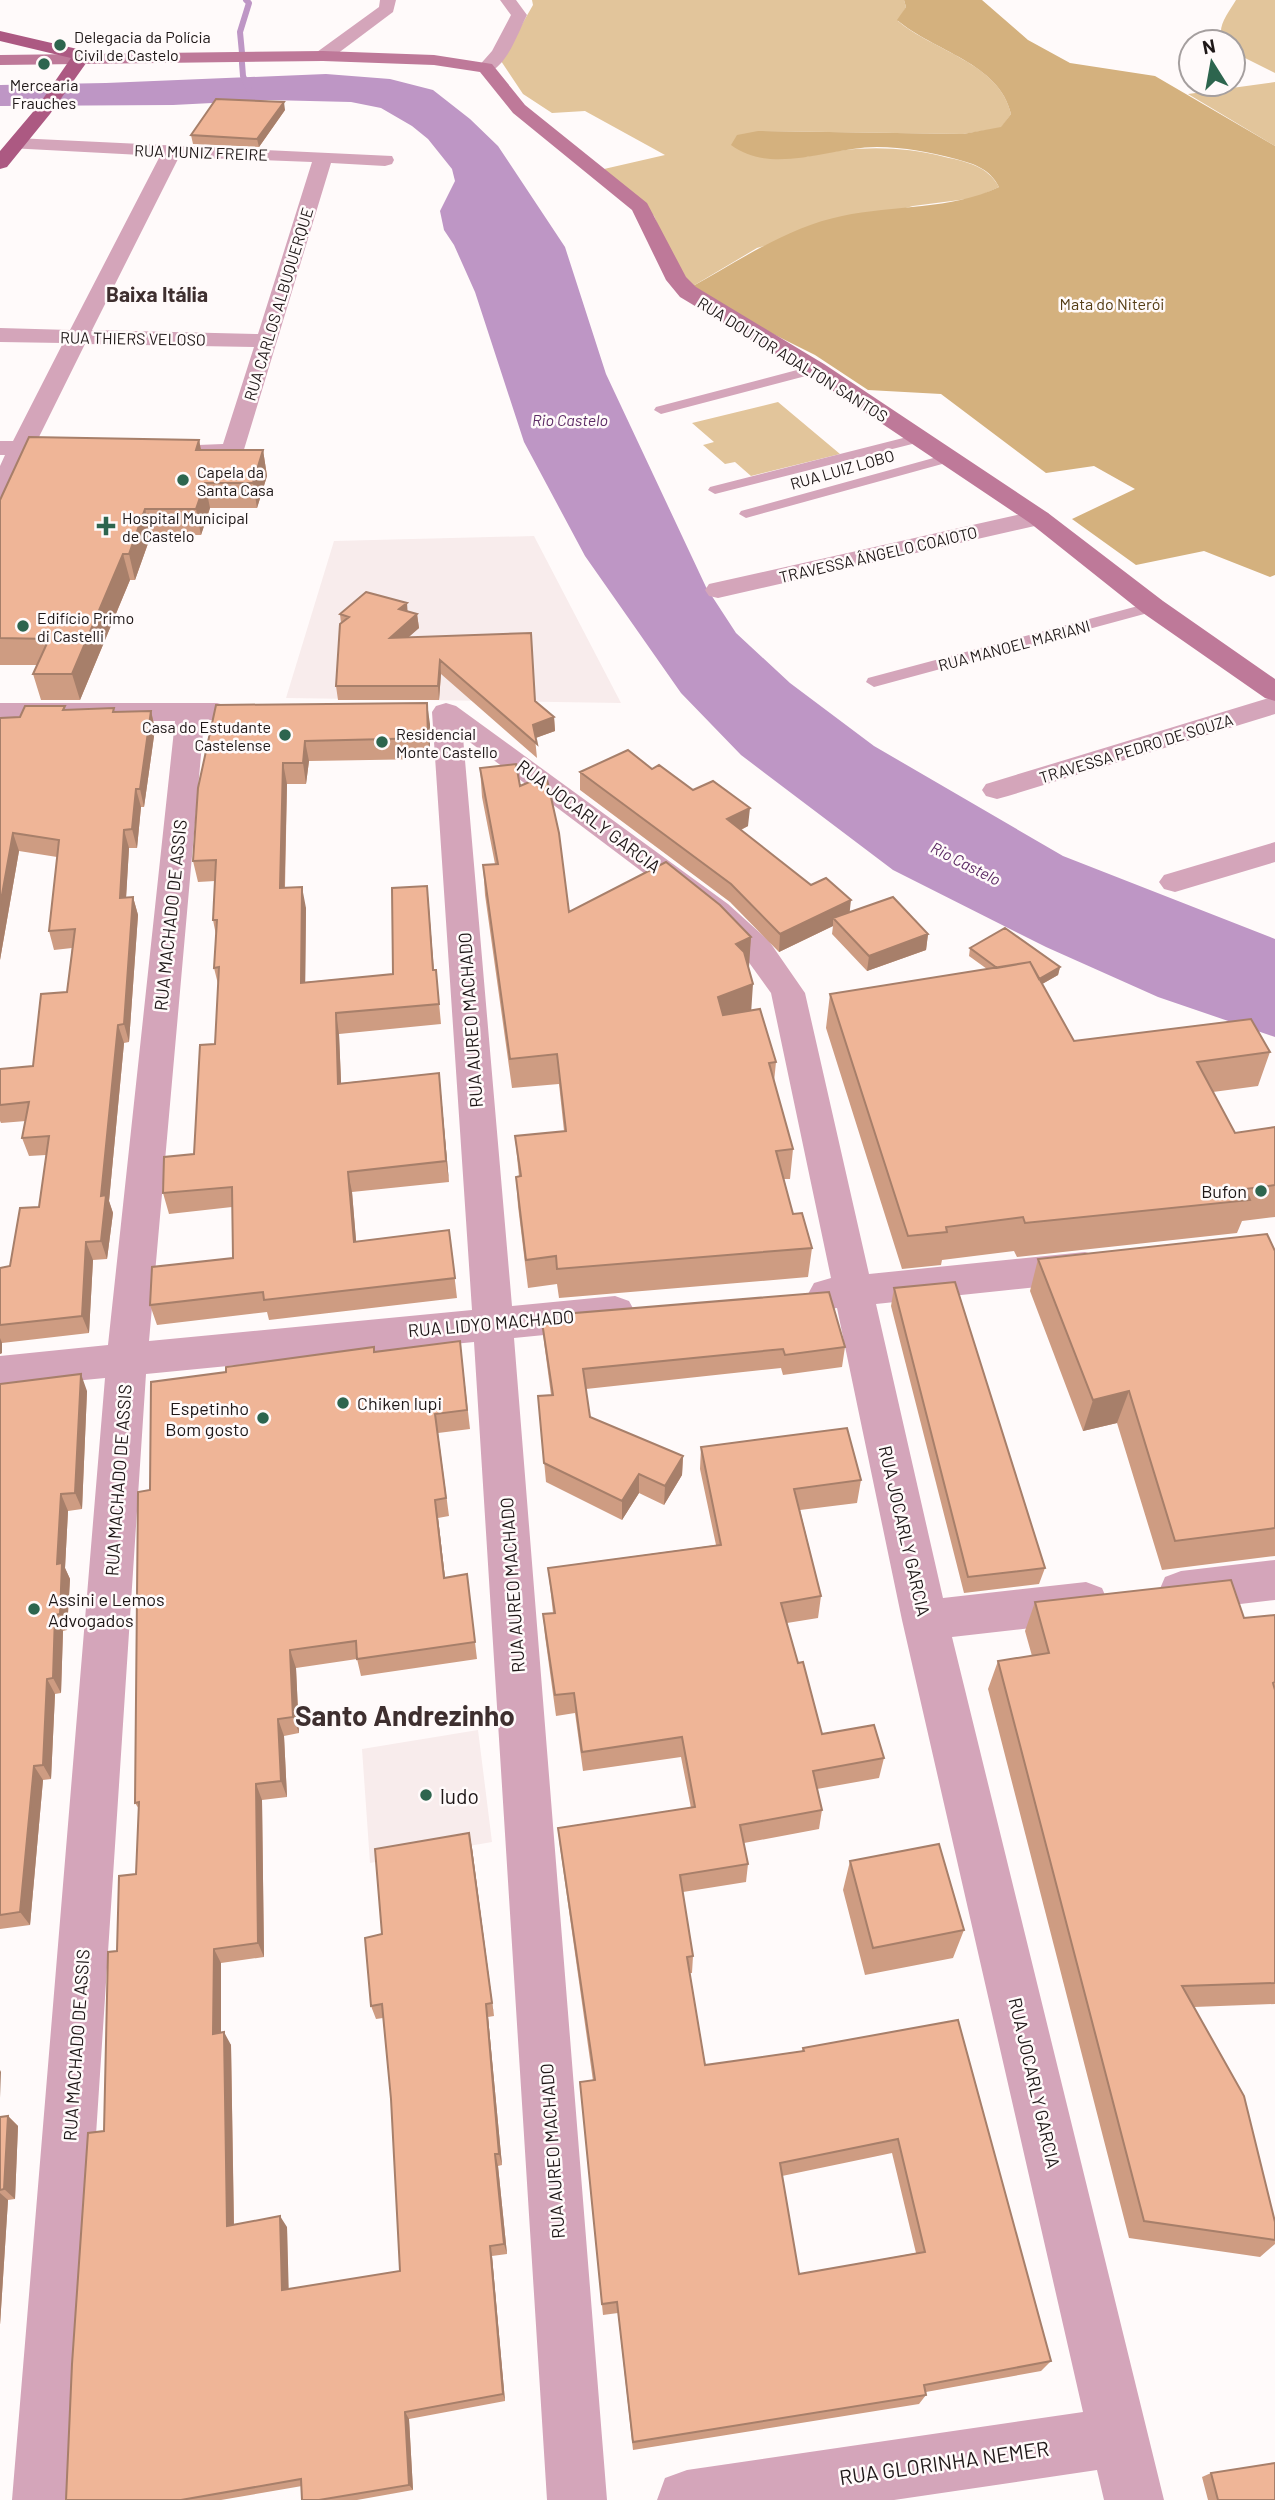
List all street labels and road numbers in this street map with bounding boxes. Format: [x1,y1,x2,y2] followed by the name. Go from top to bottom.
[134,140,268,164] street label: RUA MUNIZ FREIRE
[240,205,316,403] street label: RUA CARLOS ALBUQUERQUE
[694,292,892,426] street label: RUA DOUTOR ADALTON SANTOS
[60,327,206,349] street label: RUA THIERS VELOSO
[788,445,896,493] street label: RUA LUIZ LOBO
[777,522,979,586] street label: TRAVESSA ÂNGELO COAIOTO
[936,616,1092,674] street label: RUA MANOEL MARIANI
[1037,709,1236,787] street label: TRAVESSA PEDRO DE SOUZA
[513,755,665,877] street label: RUA JOCARLY GARCIA
[149,818,191,1012] street label: RUA MACHADO DE ASSIS
[453,932,487,1108] street label: RUA AUREO MACHADO
[407,1305,575,1341] street label: RUA LIDYO MACHADO
[100,1383,136,1577] street label: RUA MACHADO DE ASSIS
[875,1444,935,1618] street label: RUA JOCARLY GARCIA
[495,1497,529,1673] street label: RUA AUREO MACHADO
[58,1948,94,2142] street label: RUA MACHADO DE ASSIS
[1005,1996,1065,2170] street label: RUA JOCARLY GARCIA
[535,2063,569,2239] street label: RUA AUREO MACHADO
[838,2435,1050,2489] street label: RUA GLORINHA NEMER

